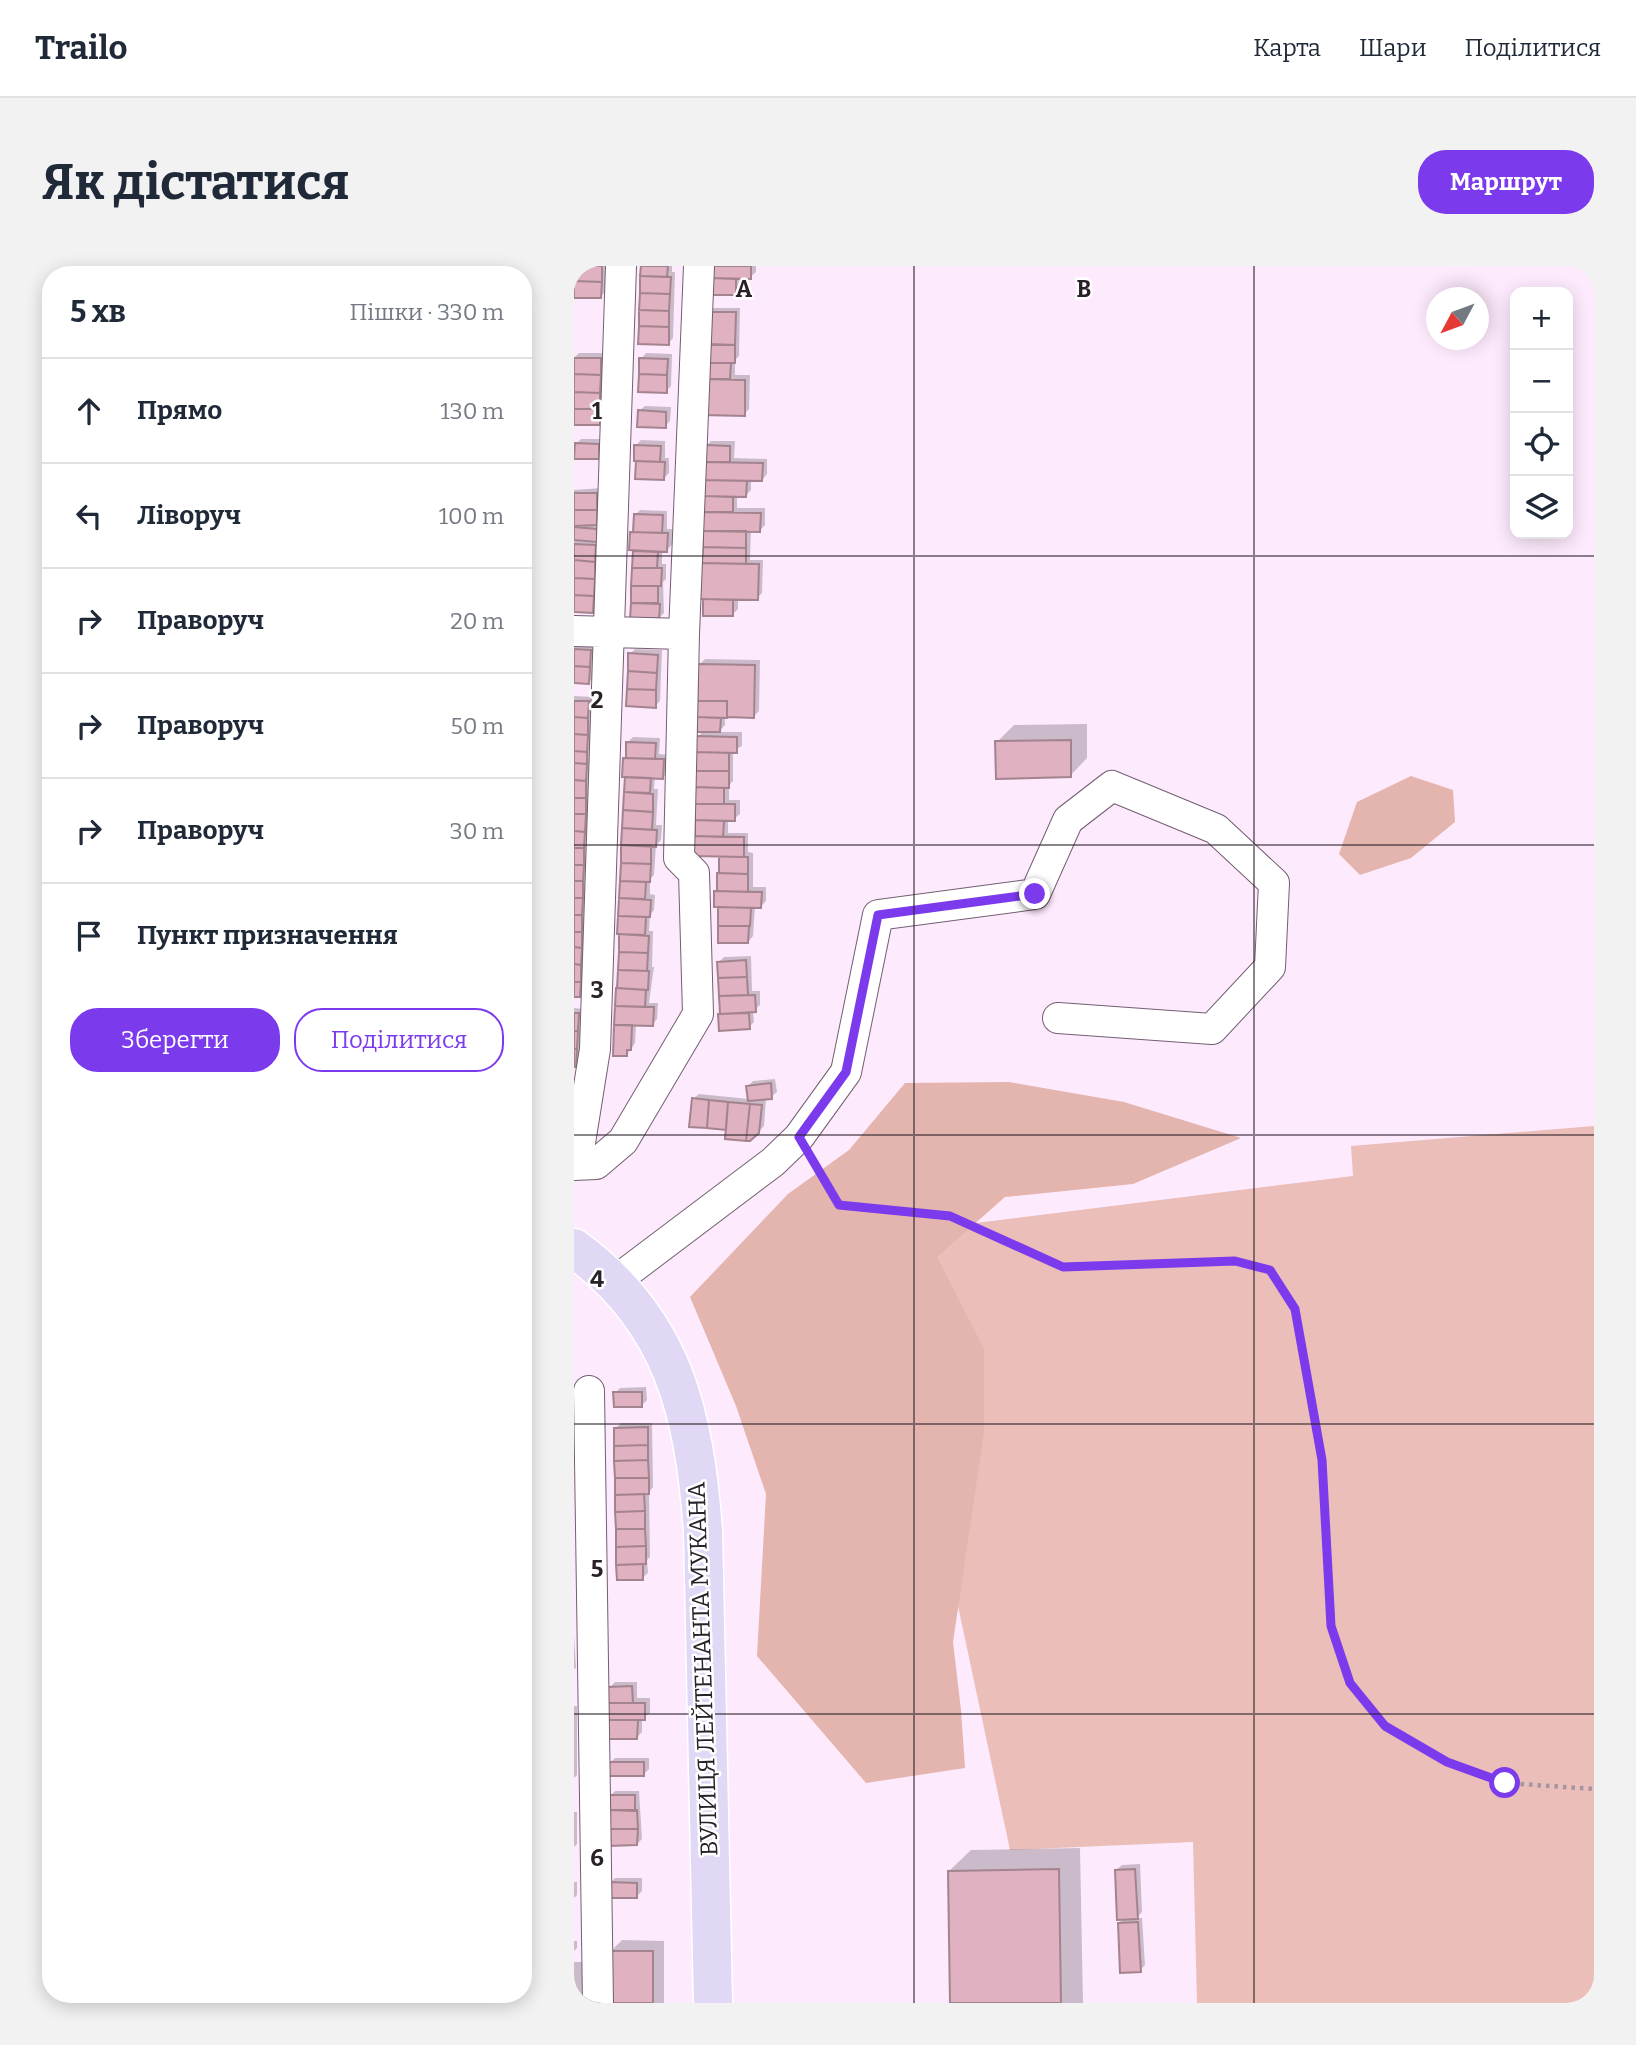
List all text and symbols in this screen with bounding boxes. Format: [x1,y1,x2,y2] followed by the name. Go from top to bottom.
[35,28,128,68] text: Trailo
[1253,34,1321,62] text: Карта
[1359,34,1427,62] text: Шари
[1465,34,1601,62] text: Поділитися
[1418,150,1594,214] button: Маршрут
[42,153,349,212] text: Як дістатися
[736,275,753,303] text: A
[1077,275,1091,303] text: B
[1426,287,1489,350] north arrow
[1510,287,1573,539] map controls
[1510,287,1573,350] button: +
[70,294,126,330] text: 5 хв
[349,298,504,326] text: Пішки · 330 m
[1510,350,1573,413] button: −
[70,392,108,430] icon: ahead
[137,395,222,426] text: Прямо
[440,397,504,425] text: 130 m
[592,397,602,425] text: 1
[1510,413,1573,476] button: locate
[1510,476,1573,539] button: layers
[70,497,108,535] icon: left
[137,500,241,531] text: Ліворуч
[439,502,504,530] text: 100 m
[70,602,108,640] icon: right
[137,605,264,636] text: Праворуч
[450,607,504,635] text: 20 m
[591,686,604,714] text: 2
[70,707,108,745] icon: right
[137,710,264,741] text: Праворуч
[450,712,504,740] text: 50 m
[70,812,108,850] icon: right
[137,815,264,846] text: Праворуч
[450,817,504,845] text: 30 m
[1019,878,1050,909] route end
[70,917,108,955] icon: arrive
[137,920,398,951] text: Пункт призначення
[590,976,604,1004] text: 3
[70,1008,280,1072] button: Зберегти
[294,1008,504,1072] button: Поділитися
[590,1265,604,1293] text: 4
[682,1481,724,1857] street label: ВУЛИЦЯ ЛЕЙТЕНАНТА МУКАНА
[591,1555,603,1583] text: 5
[1489,1767,1520,1798] route start
[590,1844,604,1872] text: 6

